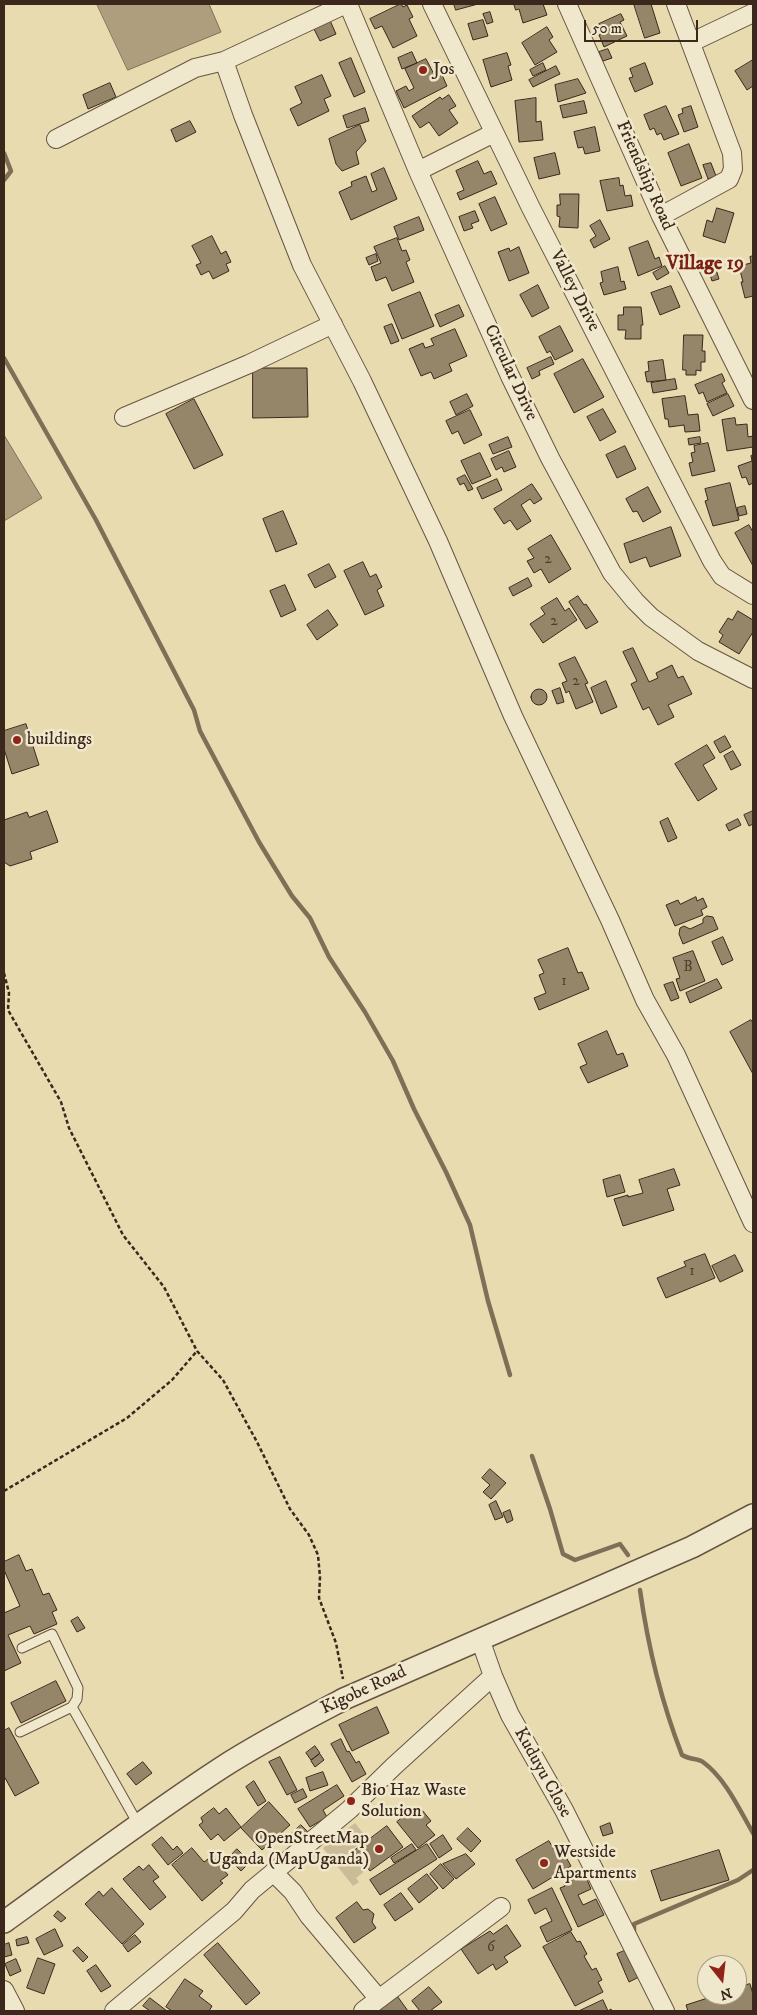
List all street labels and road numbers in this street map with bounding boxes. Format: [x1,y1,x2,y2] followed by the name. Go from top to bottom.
[610,118,678,234] street label: Friendship Road
[544,247,604,335] street label: Valley Drive
[478,322,542,424] street label: Circular Drive
[318,1662,410,1720] street label: Kigobe Road
[508,1724,576,1822] street label: Kuduyu Close

